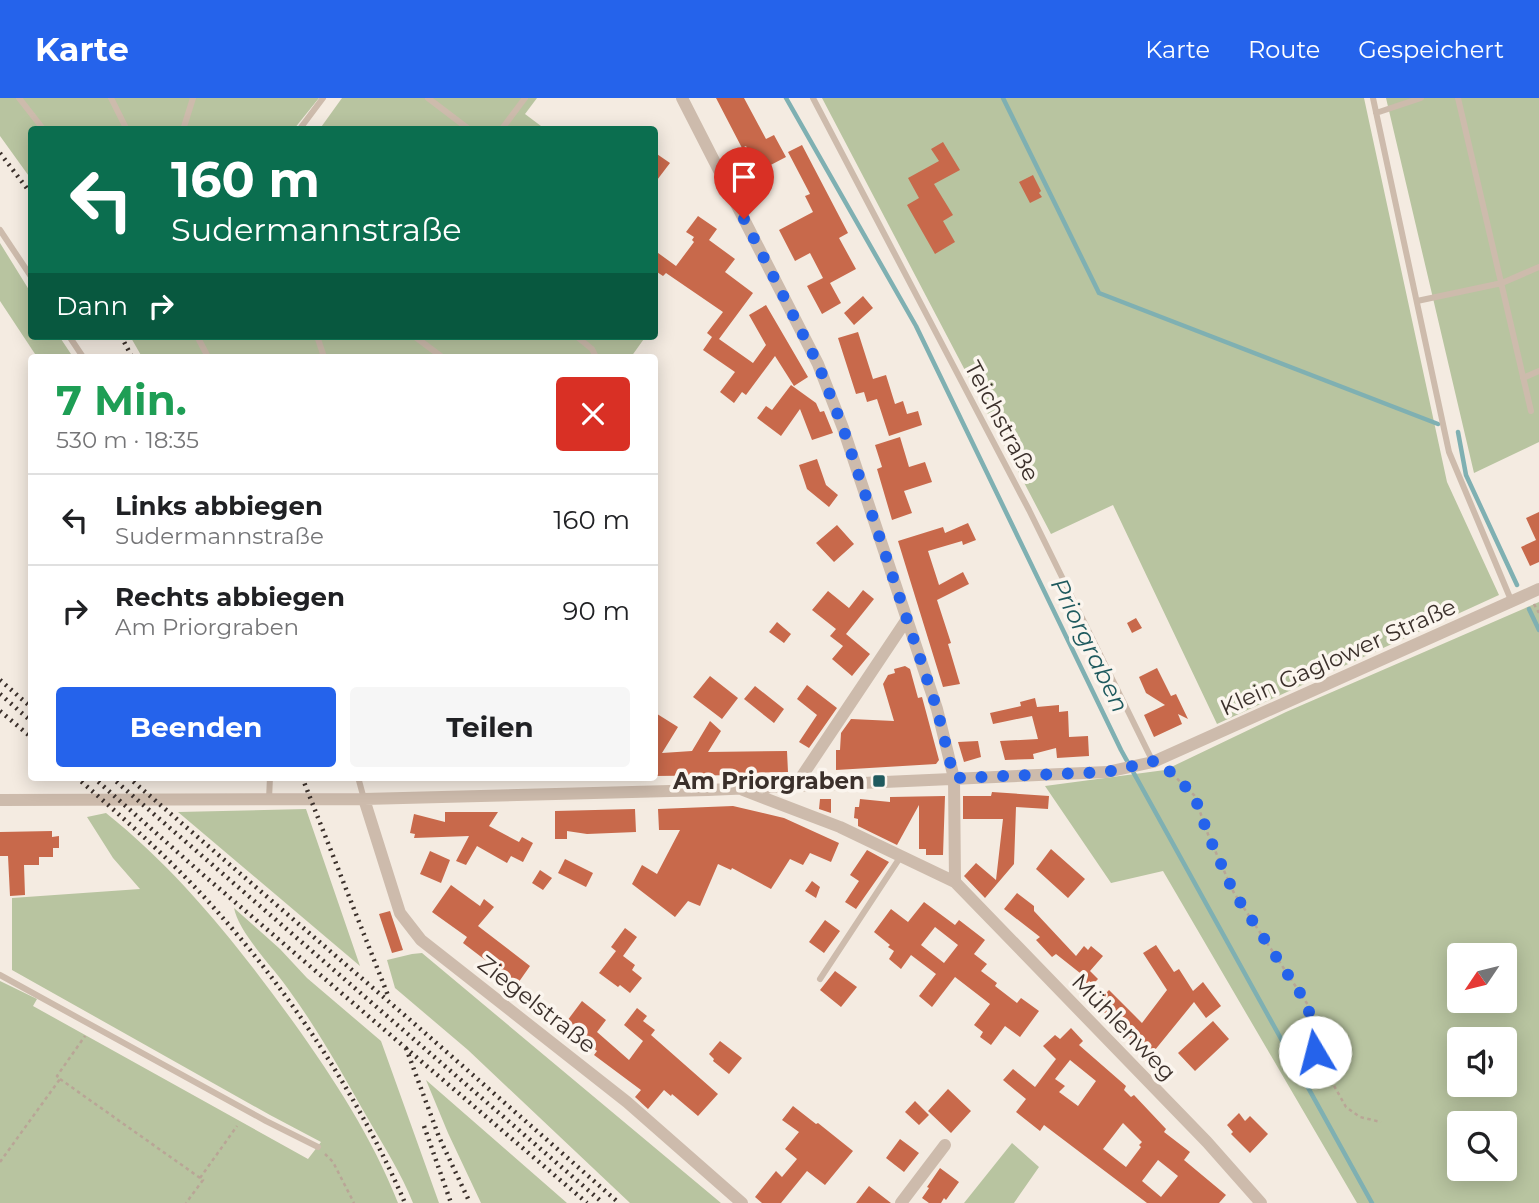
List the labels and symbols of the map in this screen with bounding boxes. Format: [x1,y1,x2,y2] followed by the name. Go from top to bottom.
[714,147,774,219] pin
[959,356,1045,486] street label: Teichstraße
[1045,573,1135,717] water label: Priorgraben
[1216,592,1460,722] street label: Klein Gaglower Straße
[672,767,865,795] place label: Am Priorgraben
[871,773,887,789] marker: Am Priorgraben
[1447,943,1517,1013] north arrow
[472,949,602,1059] street label: Ziegelstraße
[1066,968,1182,1086] street label: Mühlenweg
[1278,1015,1352,1089] position arrow

